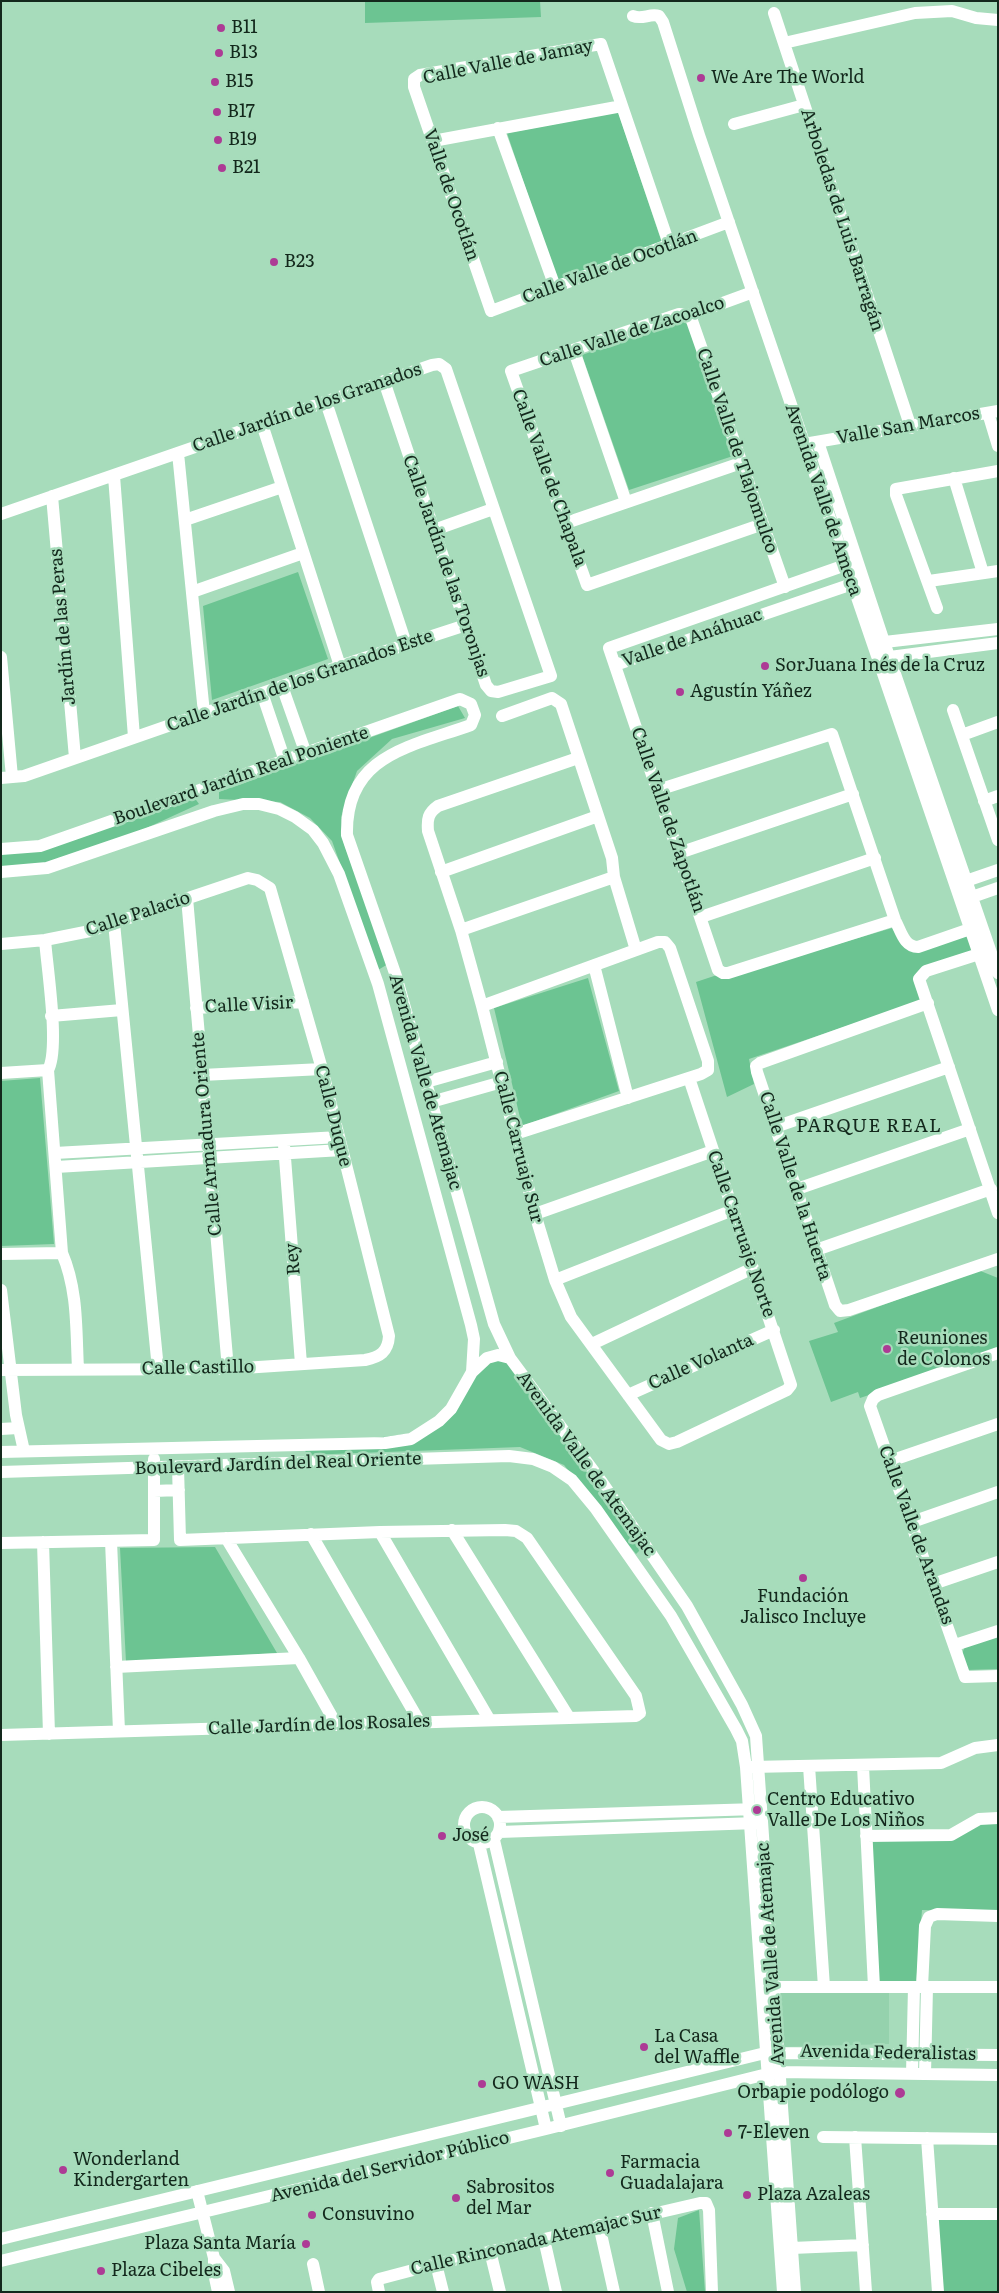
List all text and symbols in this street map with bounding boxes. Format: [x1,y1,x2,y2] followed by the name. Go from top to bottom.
[231,17,258,39] place label: B11
[215,22,227,34] marker: B11
[421,35,595,89] street label: Calle Valle de Jamay
[229,42,258,64] place label: B13
[213,47,225,59] marker: B13
[711,67,865,89] place label: We Are The World
[225,71,253,93] place label: B15
[695,72,707,84] marker: We Are The World
[209,76,221,88] marker: B15
[227,101,255,123] place label: B17
[211,106,223,118] marker: B17
[796,106,888,334] street label: Arboledas de Luis Barragán
[418,126,484,264] street label: Valle de Ocotlán
[228,129,257,151] place label: B19
[212,134,224,146] marker: B19
[232,157,260,179] place label: B21
[216,162,228,174] marker: B21
[519,225,701,309] street label: Calle Valle de Ocotlán
[284,251,315,273] place label: B23
[268,256,280,268] marker: B23
[537,292,727,372] street label: Calle Valle de Zacoalco
[692,346,782,556] street label: Calle Valle de Tlajomulco
[190,359,424,457] street label: Calle Jardín de los Granados
[507,386,591,570] street label: Calle Valle de Chapala
[780,401,866,599] street label: Avenida Valle de Ameca
[835,403,981,449] street label: Valle San Marcos
[398,452,494,680] street label: Calle Jardín de las Toronjas
[45,548,81,706] street label: Jardín de las Peras
[619,604,765,672] street label: Valle de Anáhuac
[164,625,436,737] street label: Calle Jardín de los Granados Este
[775,655,985,677] place label: SorJuana Inés de la Cruz
[759,660,771,672] marker: SorJuana Inés de la Cruz
[690,681,812,703] place label: Agustín Yáñez
[674,686,686,698] marker: Agustín Yáñez
[111,722,371,830] street label: Boulevard Jardín Real Poniente
[626,724,710,916] street label: Calle Valle de Zapotlán
[83,887,193,941] street label: Calle Palacio
[384,972,466,1192] street label: Avenida Valle de Atemajac
[204,992,294,1018] street label: Calle Visir
[187,1031,227,1237] street label: Calle Armadura Oriente
[310,1063,356,1169] street label: Calle Duque
[489,1069,547,1225] street label: Calle Carruaje Sur
[754,1089,836,1283] street label: Calle Valle de la Huerta
[795,1115,943,1137] district label: PARQUE REAL
[702,1148,780,1320] street label: Calle Carruaje Norte
[281,1242,305,1276] street label: Rey
[897,1328,990,1370] place label: Reuniones de Colonos
[645,1329,757,1395] street label: Calle Volanta
[881,1343,893,1355] marker: Reuniones de Colonos
[142,1356,254,1380] street label: Calle Castillo
[512,1367,660,1561] street label: Avenida Valle de Atemajac
[874,1443,958,1627] street label: Calle Valle de Arandas
[134,1448,422,1480] street label: Boulevard Jardín del Real Oriente
[797,1572,809,1584] marker: Fundación Jalisco Incluye
[740,1586,866,1628] place label: Fundación Jalisco Incluye
[208,1710,430,1740] street label: Calle Jardín de los Rosales
[767,1789,924,1832] place label: Centro Educativo Valle De Los Niños
[751,1804,763,1816] marker: Centro Educativo Valle De Los Niños
[452,1825,489,1847] place label: José
[436,1830,448,1842] marker: José
[752,1842,790,2066] street label: Avenida Valle de Atemajac
[654,2026,740,2068] place label: La Casa del Waffle
[638,2041,650,2053] marker: La Casa del Waffle
[800,2041,976,2065] street label: Avenida Federalistas
[492,2073,580,2095] place label: GO WASH
[476,2078,488,2090] marker: GO WASH
[737,2082,889,2104] place label: Orbapie podólogo
[893,2086,907,2100] marker: Orbapie podólogo
[738,2122,810,2144] place label: 7-Eleven
[268,2127,512,2207] street label: Avenida del Servidor Público
[722,2127,734,2139] marker: 7-Eleven
[73,2149,189,2192] place label: Wonderland Kindergarten
[620,2152,724,2194] place label: Farmacia Guadalajara
[57,2164,69,2176] marker: Wonderland Kindergarten
[604,2167,616,2179] marker: Farmacia Guadalajara
[466,2177,554,2220] place label: Sabrositos del Mar
[757,2184,870,2206] place label: Plaza Azaleas
[741,2189,753,2201] marker: Plaza Azaleas
[450,2192,462,2204] marker: Sabrositos del Mar
[409,2202,663,2280] street label: Calle Rinconada Atemajac Sur
[322,2204,415,2226] place label: Consuvino
[306,2209,318,2221] marker: Consuvino
[144,2233,296,2255] place label: Plaza Santa María
[300,2238,312,2250] marker: Plaza Santa María
[111,2260,221,2282] place label: Plaza Cibeles
[95,2265,107,2277] marker: Plaza Cibeles

